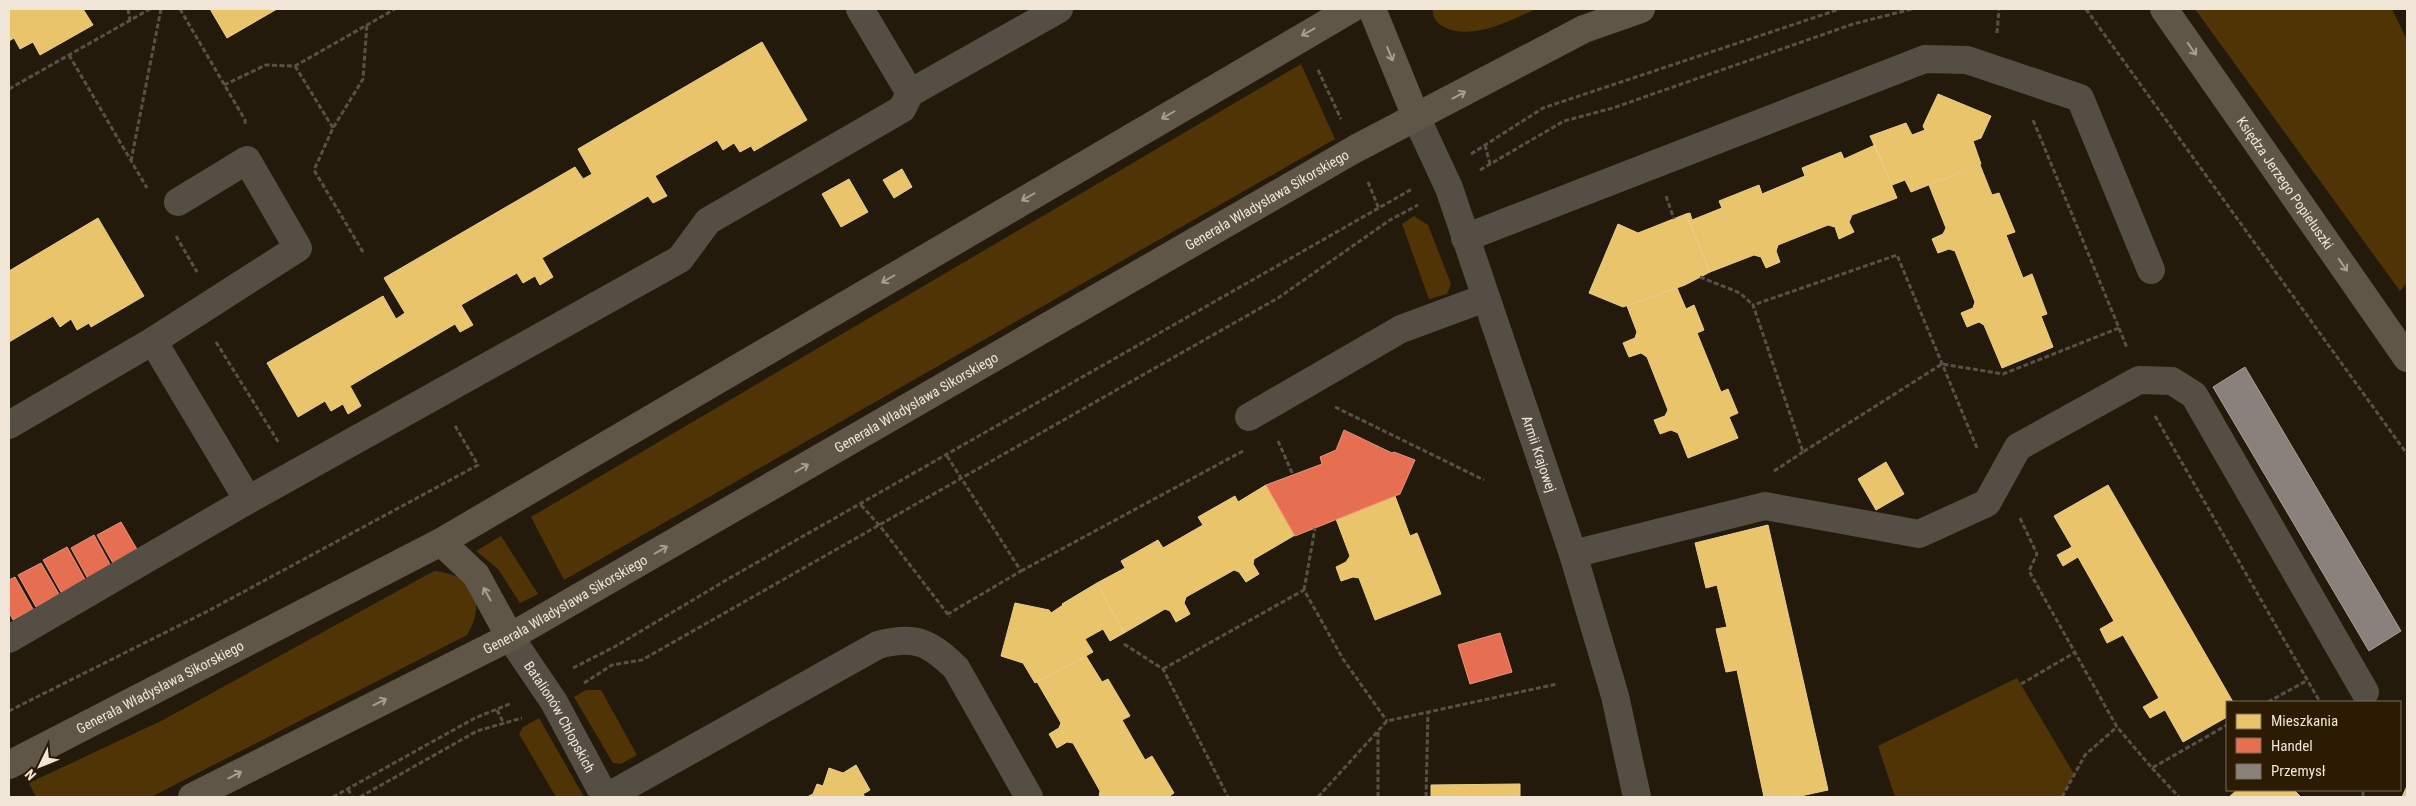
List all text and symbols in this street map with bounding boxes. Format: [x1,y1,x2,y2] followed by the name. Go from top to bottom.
[1302,28,1316,38] one-way arrow
[2187,42,2197,56] one-way arrow
[1386,46,1396,61] one-way arrow
[1451,90,1466,99] one-way arrow
[1162,110,1176,120] one-way arrow
[2233,114,2337,252] street label: Księdza Jerzego Popiełuszki
[1182,146,1352,253] street label: Generała Władysława Sikorskiego
[1022,192,1036,202] one-way arrow
[2338,258,2348,272] one-way arrow
[882,275,896,285] one-way arrow
[832,349,1001,456] street label: Generała Władysława Sikorskiego
[1519,413,1559,494] street label: Armii Krajowej
[795,463,809,473] one-way arrow
[654,544,668,554] one-way arrow
[480,551,650,657] street label: Generała Władysława Sikorskiego
[482,586,492,601] one-way arrow
[74,637,246,737] street label: Generała Władysława Sikorskiego
[521,658,598,775] street label: Batalionów Chłopskich
[372,697,387,706] one-way arrow
[2226,701,2401,791] legend
[2271,712,2338,730] text: Mieszkania
[2271,737,2313,755] text: Handel
[15,741,65,791] north arrow
[2271,762,2326,780] text: Przemysł
[22,766,39,783] text: N
[227,770,242,779] one-way arrow

